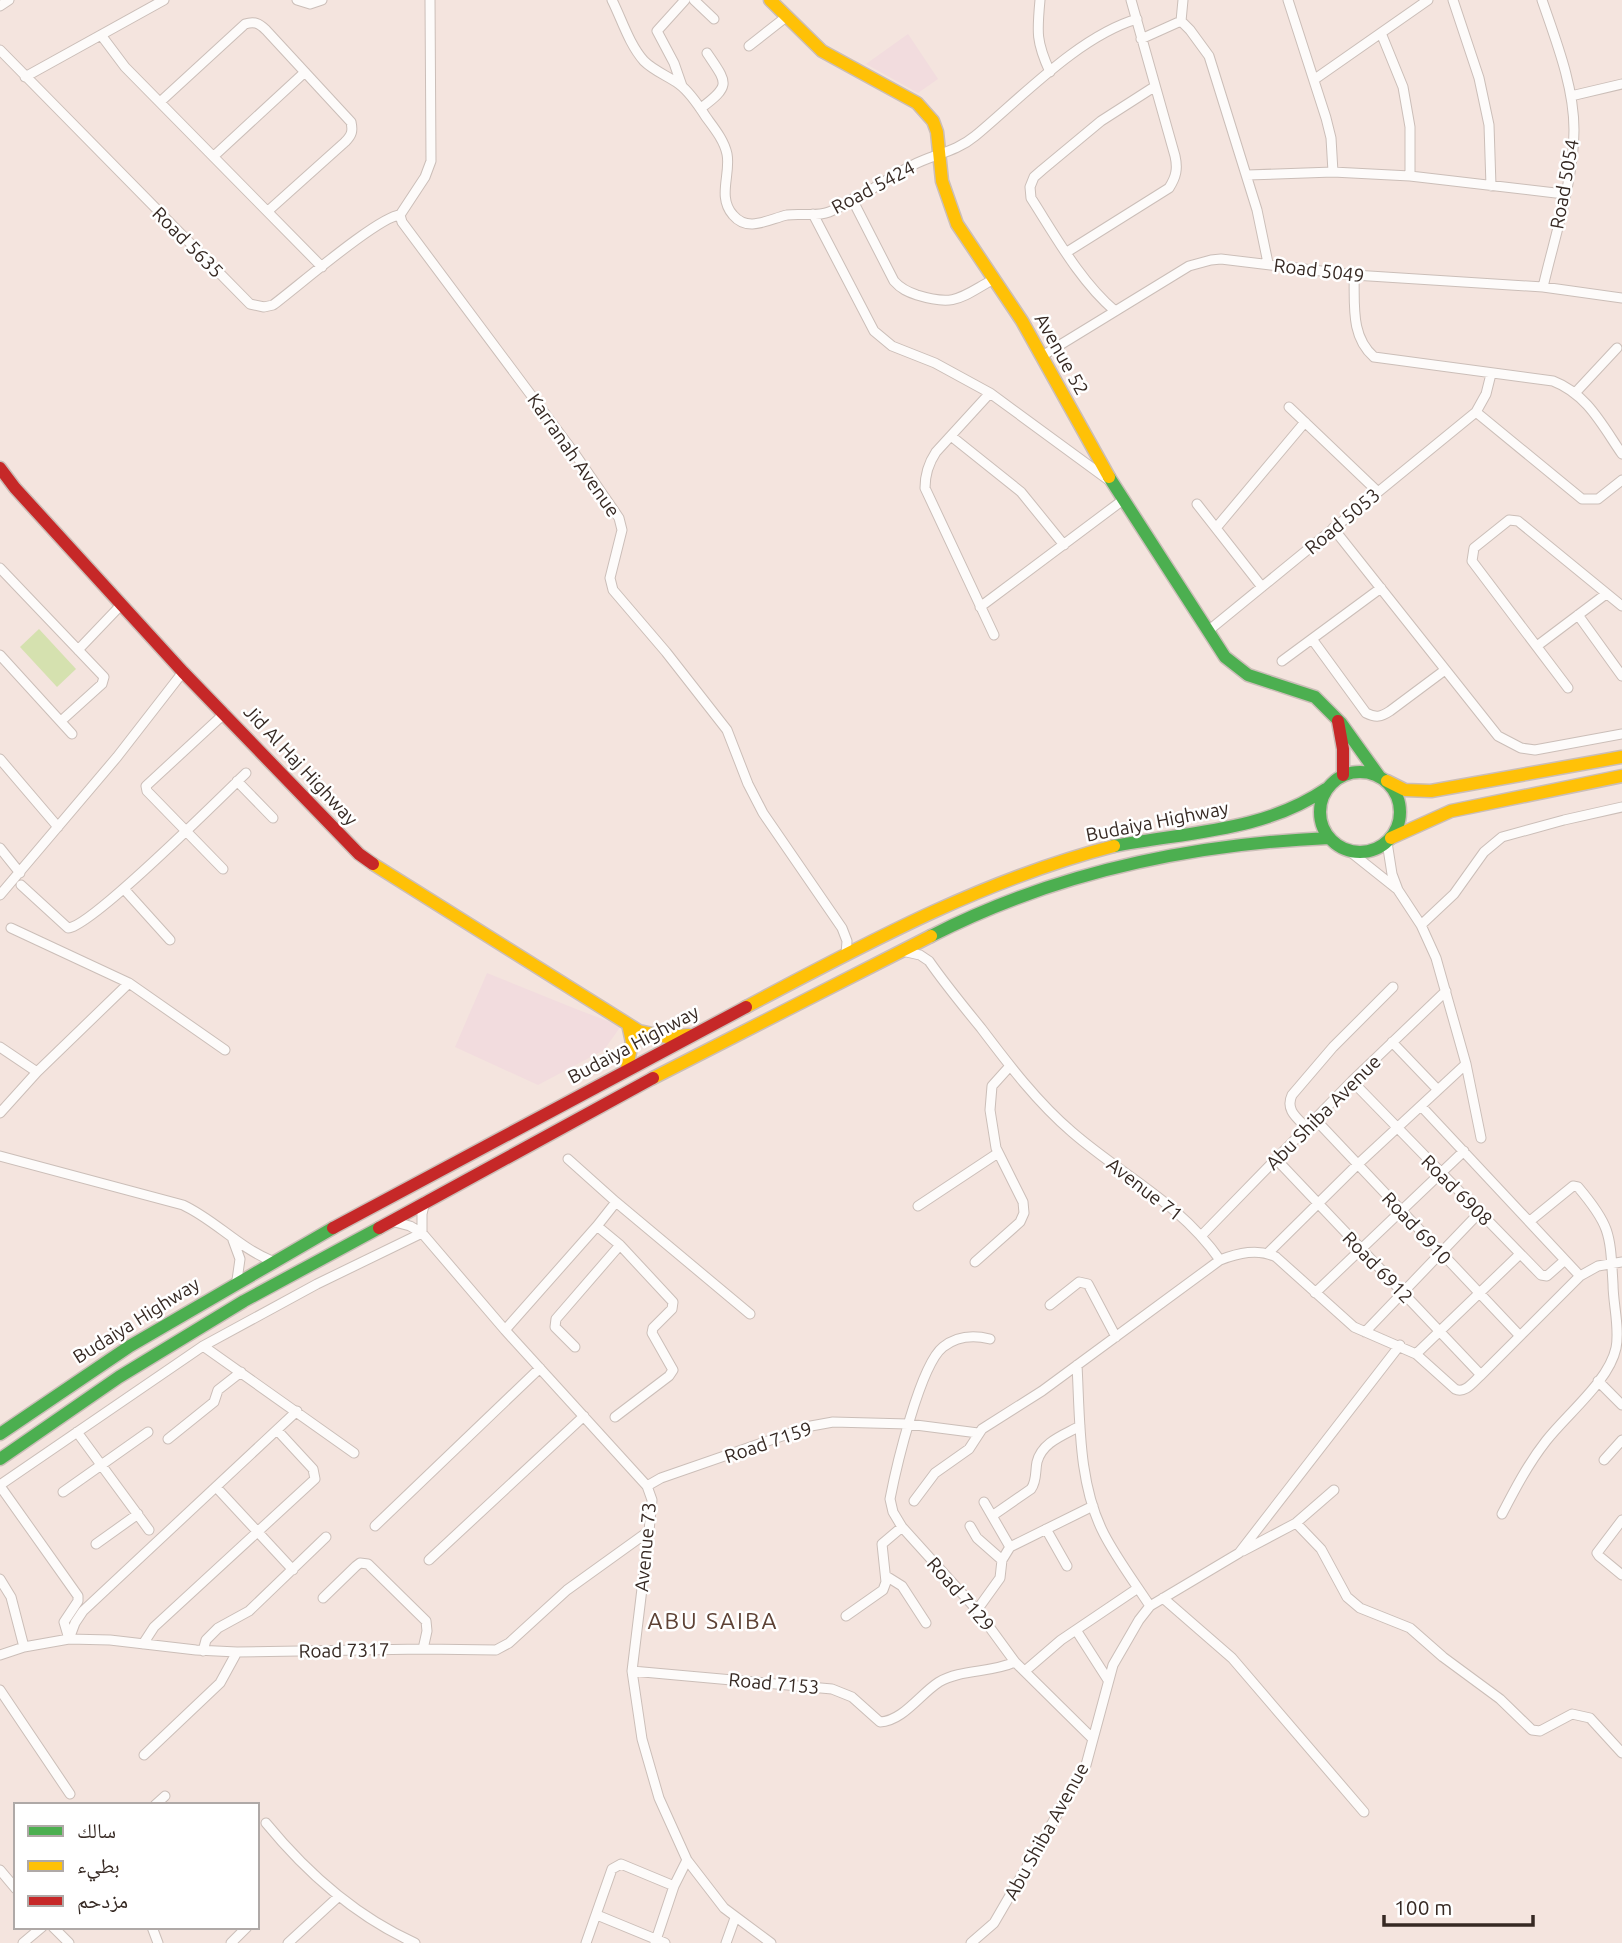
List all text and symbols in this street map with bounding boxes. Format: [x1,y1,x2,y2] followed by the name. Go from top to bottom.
[1545,137,1583,231] street label: Road 5054
[828,156,918,218] street label: Road 5424
[148,202,228,282] street label: Road 5635
[1272,254,1366,286] street label: Road 5049
[1031,309,1093,399] street label: Avenue 52
[523,389,625,521] street label: Karranah Avenue
[1300,483,1384,559] street label: Road 5053
[240,700,362,830] street label: Jid Al Haj Highway
[1084,796,1230,846] street label: Budaiya Highway
[564,1000,702,1088] street label: Budaiya Highway
[1261,1050,1385,1174] street label: Abu Shiba Avenue
[1417,1150,1497,1230] street label: Road 6908
[1103,1153,1187,1225] street label: Avenue 71
[1378,1187,1456,1269] street label: Road 6910
[1338,1227,1418,1307] street label: Road 6912
[69,1272,203,1368] street label: Budaiya Highway
[721,1417,815,1467] street label: Road 7159
[630,1501,660,1593] street label: Avenue 73
[923,1552,999,1636] street label: Road 7129
[648,1608,778,1633] district label: ABU SAIBA
[298,1638,390,1662] street label: Road 7317
[728,1668,820,1698] street label: Road 7153
[999,1759,1093,1903] street label: Abu Shiba Avenue
[14,1803,259,1929] legend
[77,1818,116,1842] text: سالك
[77,1853,120,1882] text: بطيء
[1384,1884,1533,1928] scale bar
[77,1888,128,1915] text: مزدحم
[1394,1895,1452,1919] text: 100 m

